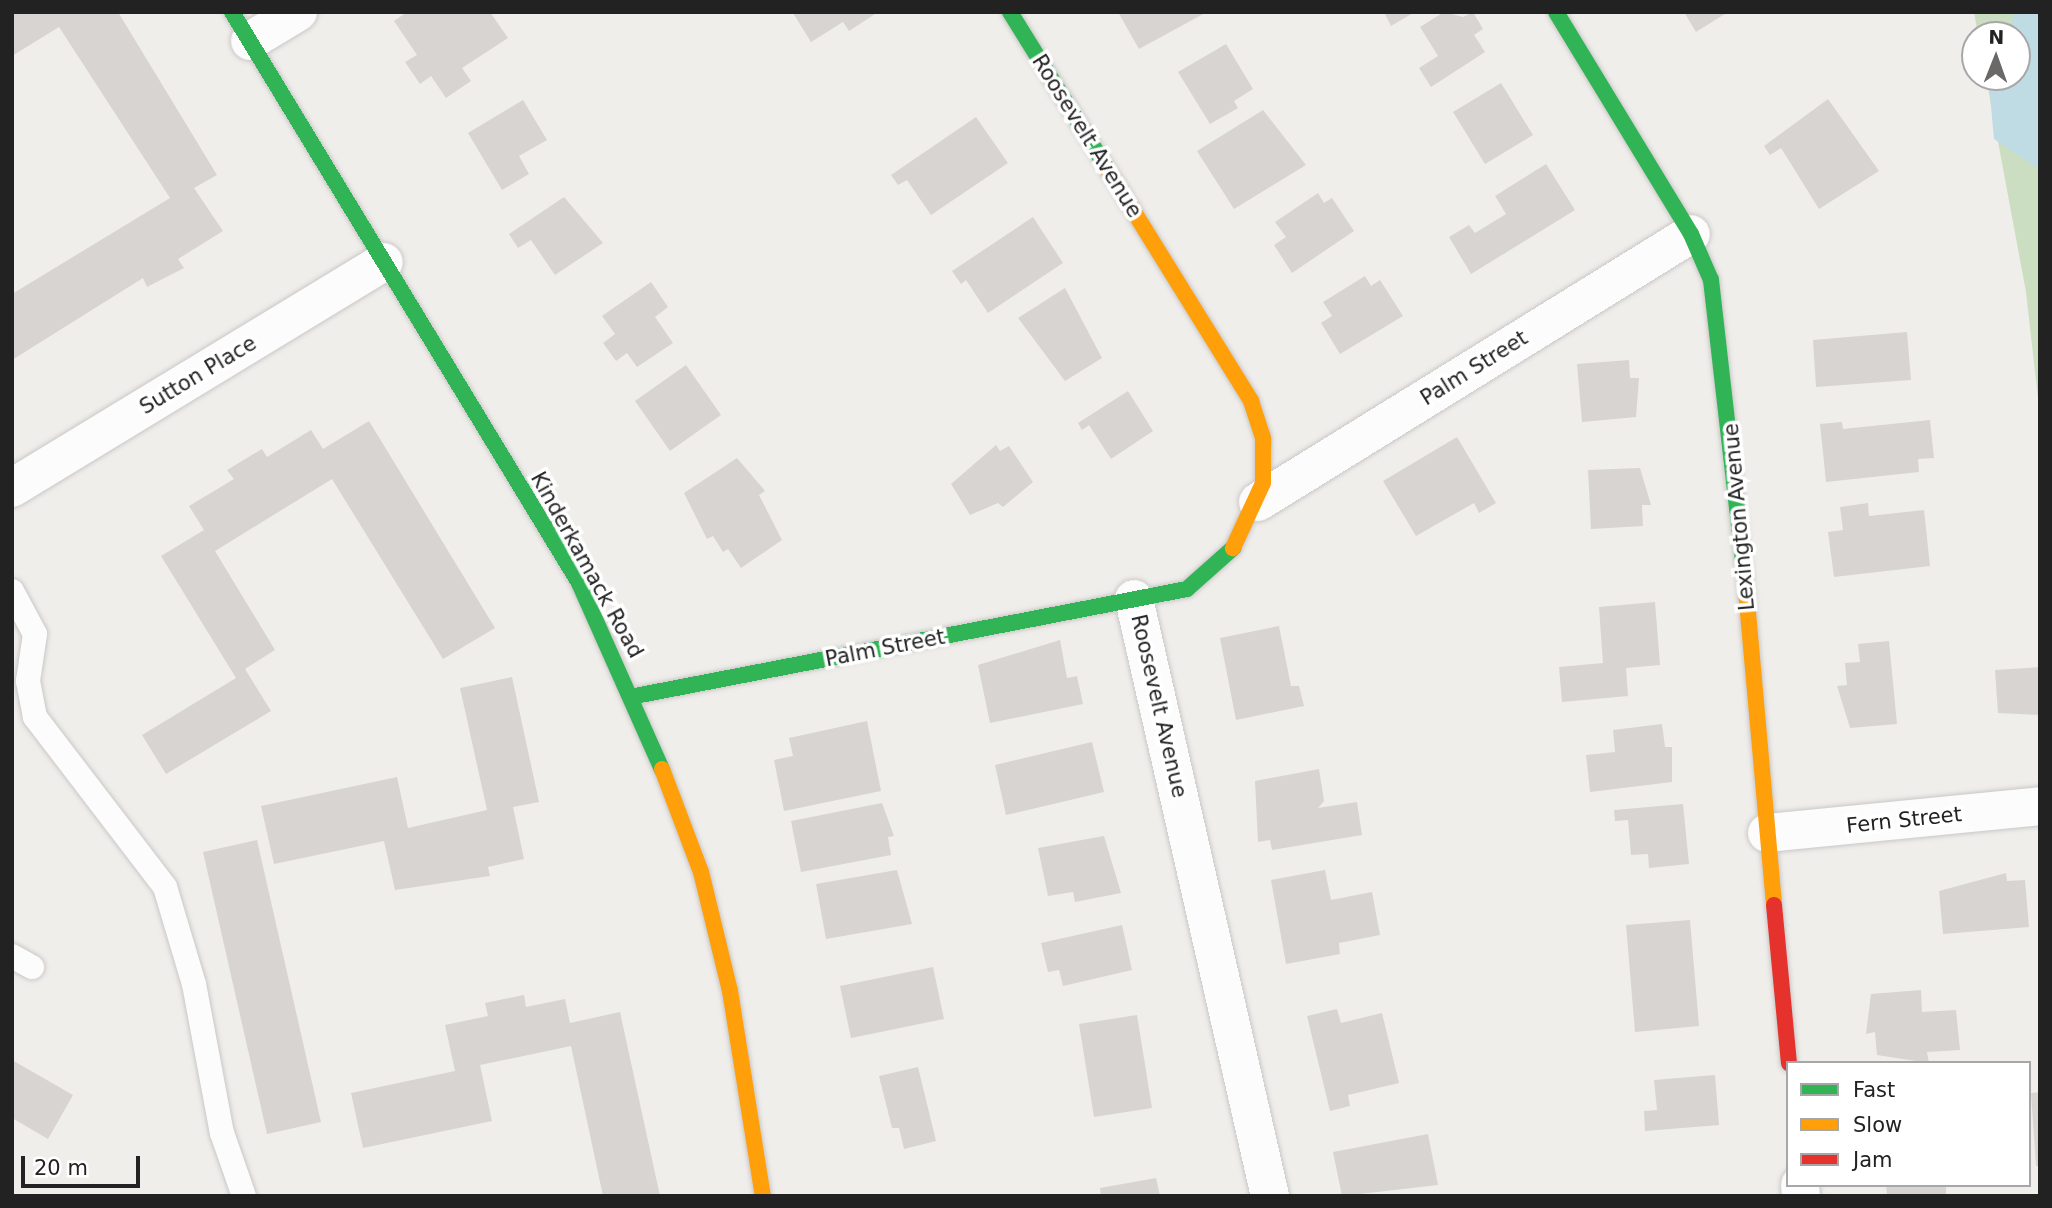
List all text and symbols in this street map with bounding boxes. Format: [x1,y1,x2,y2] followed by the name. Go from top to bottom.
[1961,21,2031,91] north arrow
[1988,26,2004,48] text: N
[1027,50,1147,222] street label: Roosevelt Avenue
[1416,325,1532,411] street label: Palm Street
[135,330,261,420] street label: Sutton Place
[1718,422,1760,612] street label: Lexington Avenue
[525,468,649,662] street label: Kinderkamack Road
[1126,612,1192,800] street label: Roosevelt Avenue
[823,624,947,672] street label: Palm Street
[1845,801,1963,839] street label: Fern Street
[1786,1061,2031,1187] legend
[1853,1078,1895,1102] text: Fast
[1853,1113,1902,1137] text: Slow
[24,1142,144,1186] scale bar
[1853,1148,1893,1172] text: Jam
[34,1156,88,1180] text: 20 m

